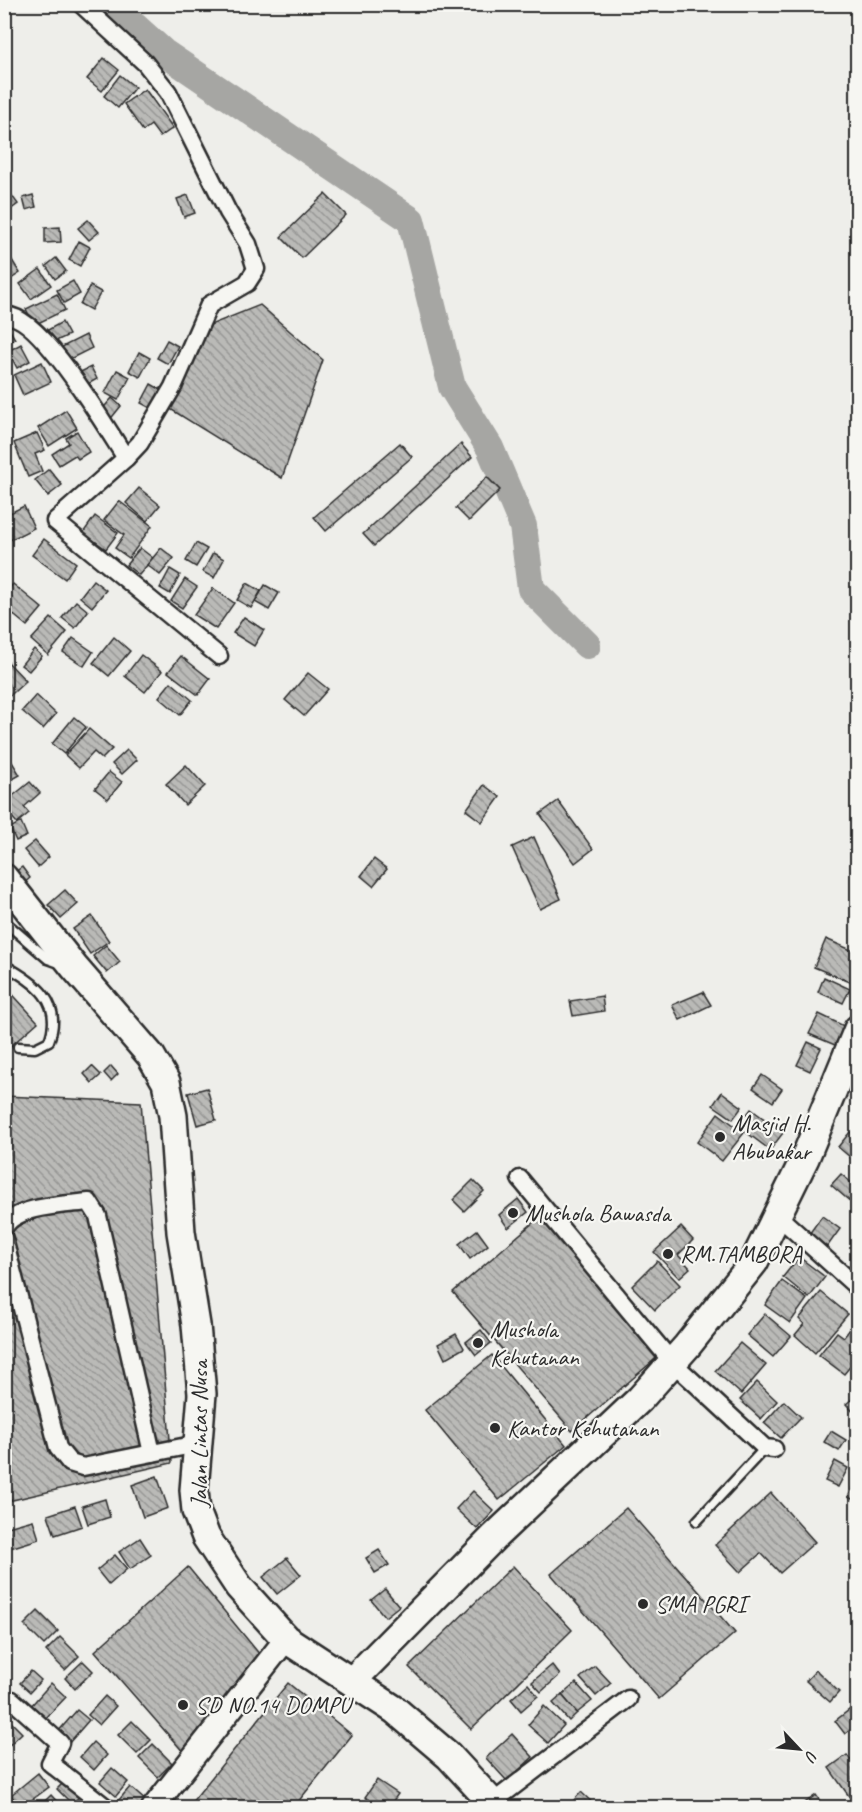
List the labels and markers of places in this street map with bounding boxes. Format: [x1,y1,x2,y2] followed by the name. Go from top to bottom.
[732,1108,813,1166] place label: Masjid H. Abubakar
[713,1130,727,1144] marker: Masjid H. Abubakar
[525,1198,673,1228] place label: Mushola Bawasda
[506,1206,520,1220] marker: Mushola Bawasda
[680,1239,803,1269] place label: RM.TAMBORA
[661,1247,675,1261] marker: RM.TAMBORA
[490,1314,580,1372] place label: Mushola Kehutanan
[471,1336,485,1350] marker: Mushola Kehutanan
[507,1413,660,1443] place label: Kantor Kehutanan
[488,1421,502,1435] marker: Kantor Kehutanan
[655,1589,752,1619] place label: SMA PGRI
[636,1597,650,1611] marker: SMA PGRI
[195,1690,355,1720] place label: SD NO.14 DOMPU
[176,1698,190,1712] marker: SD NO.14 DOMPU

